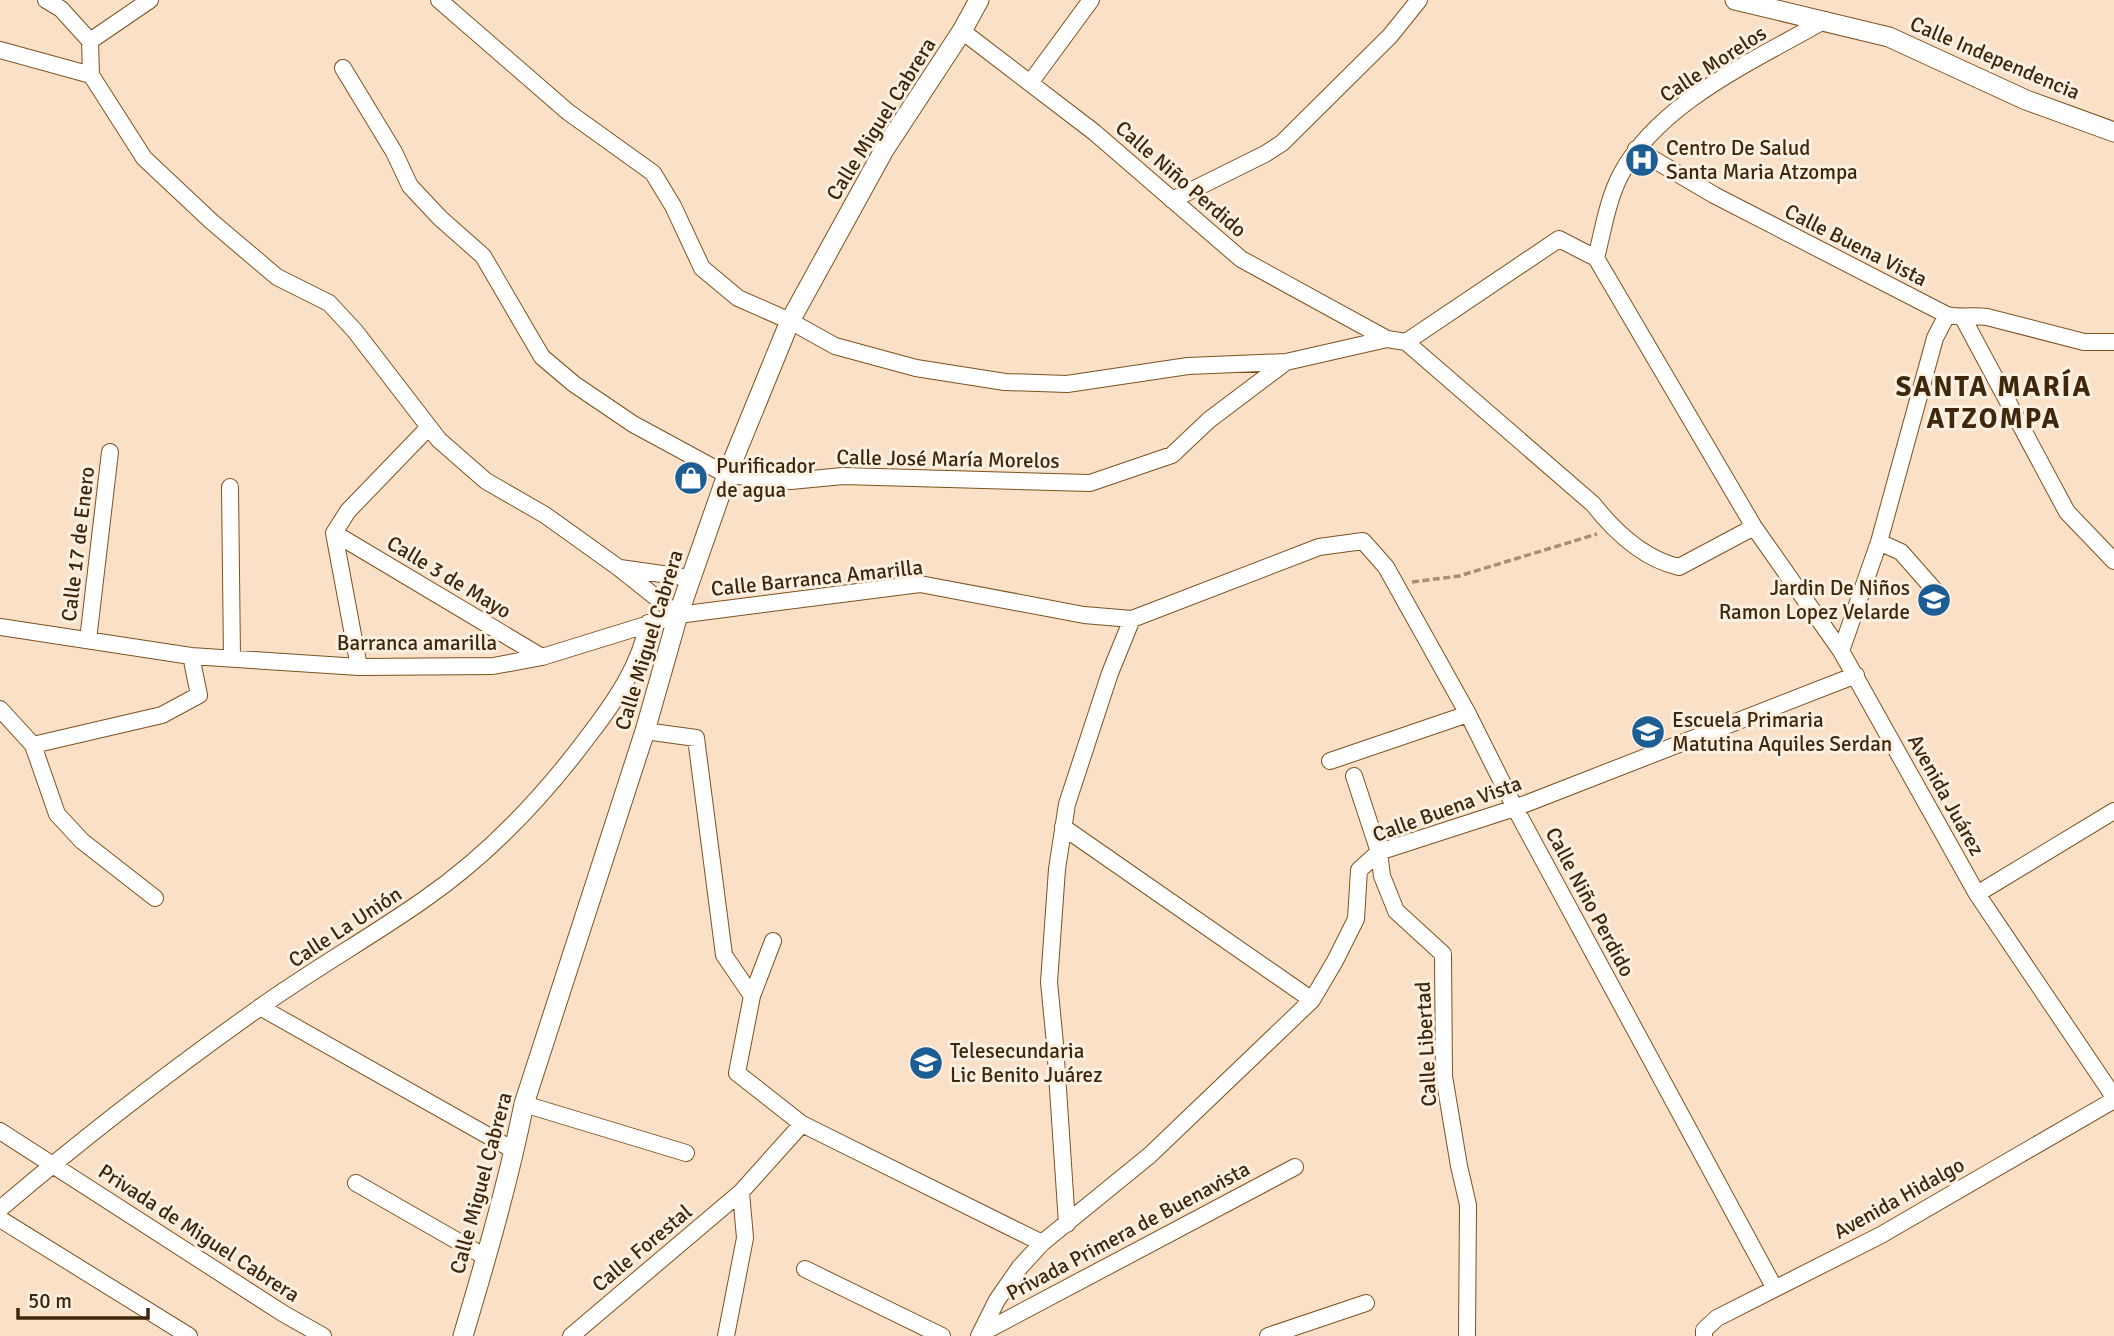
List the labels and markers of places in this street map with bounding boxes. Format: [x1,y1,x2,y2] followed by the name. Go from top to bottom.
[1666,135,1858,185] place label: Centro De Salud Santa Maria Atzompa
[1623,141,1661,179] hospital icon: Centro De Salud Santa Maria Atzompa
[716,453,816,503] place label: Purificador de agua
[672,459,710,497] shop icon: Purificador de agua
[1719,575,1910,625] place label: Jardin De Niños Ramon Lopez Velarde
[1915,581,1953,619] school or university icon: Jardin De Niños Ramon Lopez Velarde
[1672,707,1892,757] place label: Escuela Primaria Matutina Aquiles Serdan
[1629,713,1667,751] school or university icon: Escuela Primaria Matutina Aquiles Serdan
[950,1038,1103,1088] place label: Telesecundaria Lic Benito Juárez
[907,1044,945,1082] school or university icon: Telesecundaria Lic Benito Juárez

